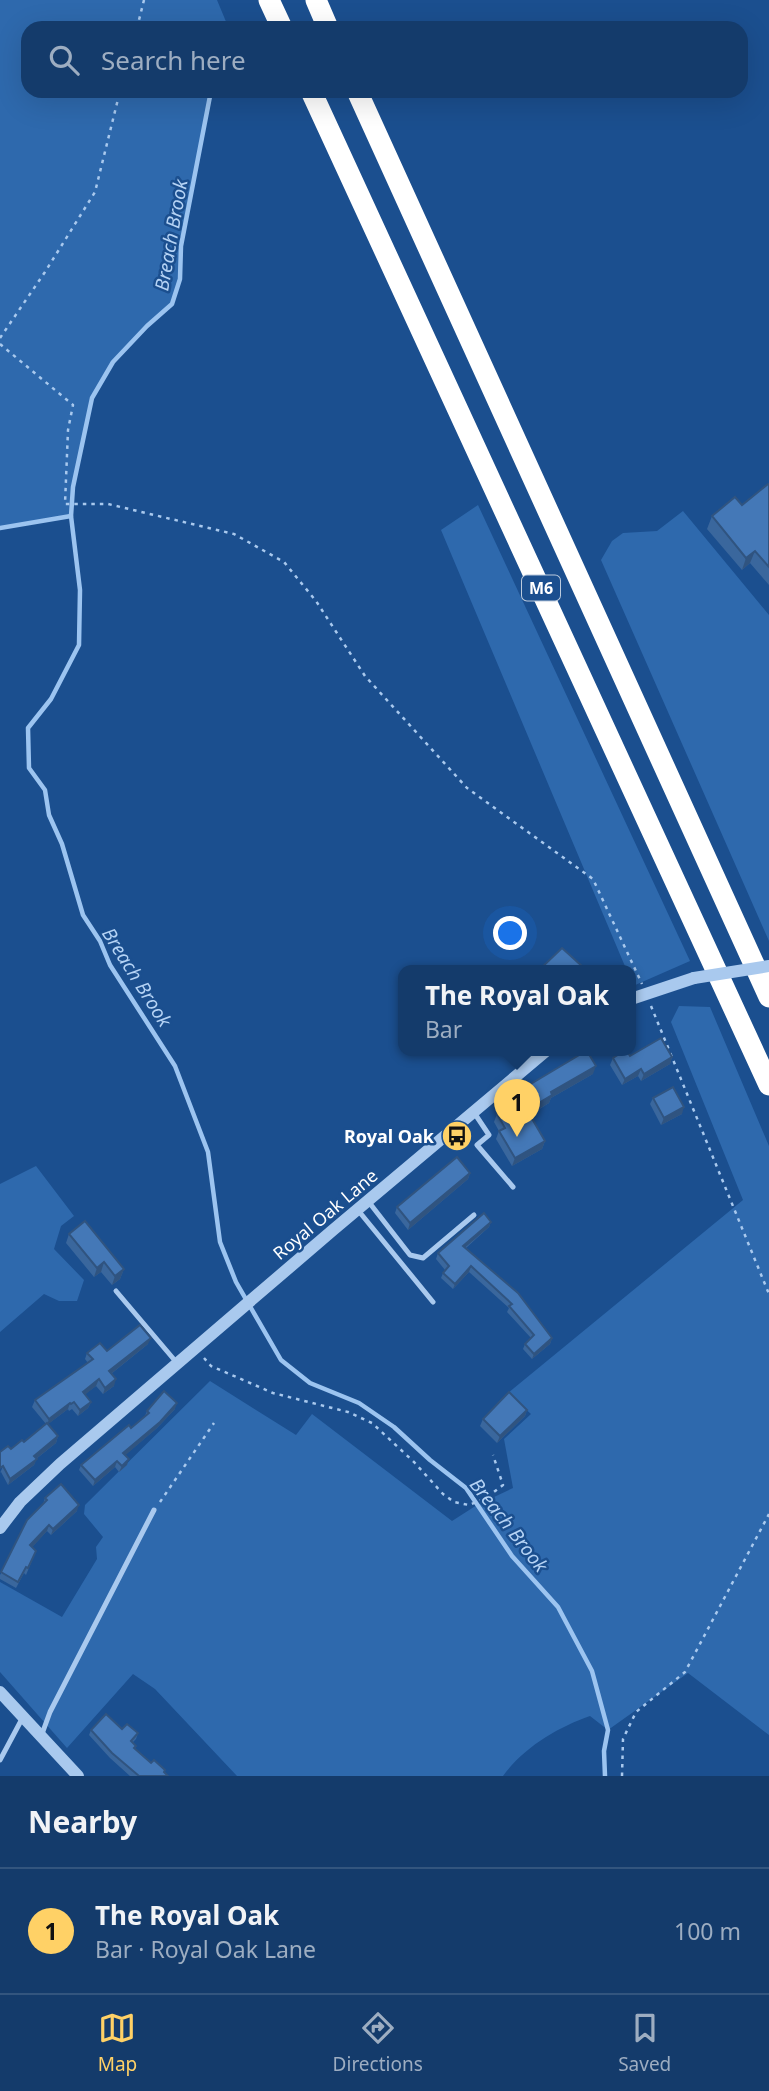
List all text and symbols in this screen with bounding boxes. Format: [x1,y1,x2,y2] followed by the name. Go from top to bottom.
[21,21,748,98] search box
[45,41,83,79] icon: search
[101,42,246,78] text: Search here
[148,177,194,293] water label: Breach Brook
[522,576,560,600] road number: M6
[493,916,527,950] your location
[96,922,178,1032] water label: Breach Brook
[398,965,636,1056] popup
[425,977,609,1013] text: The Royal Oak
[425,1013,462,1045] text: Bar
[494,1079,540,1137] pin: 1
[440,1119,474,1153] bus stop icon: Royal Oak
[344,1124,435,1148] place label: Royal Oak
[268,1163,382,1265] street label: Royal Oak Lane
[464,1473,554,1578] water label: Breach Brook
[28,1801,137,1842] text: Nearby
[95,1897,279,1933] text: The Royal Oak
[44,1915,58,1947] text: 1
[674,1915,741,1947] text: 100 m
[95,1933,316,1965] text: Bar · Royal Oak Lane
[98,2009,137,2077] tab: Map
[333,2009,423,2077] tab: Directions
[618,2009,671,2077] tab: Saved

